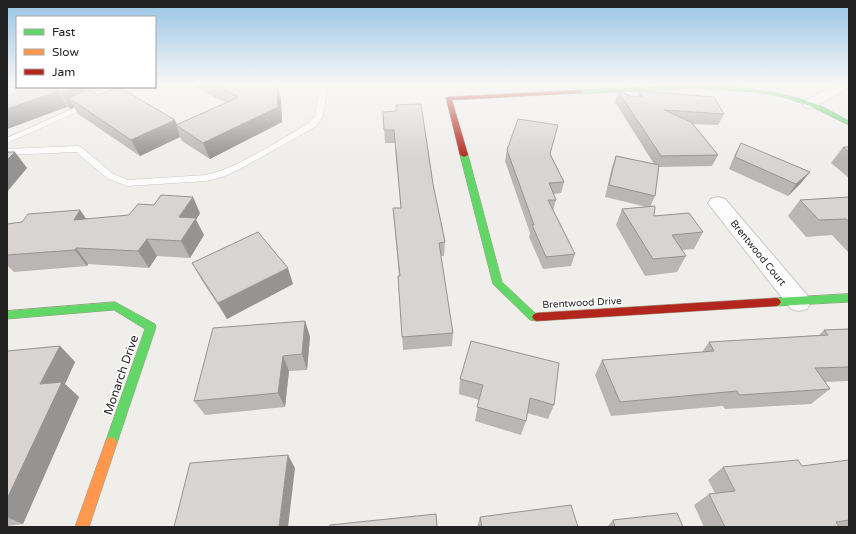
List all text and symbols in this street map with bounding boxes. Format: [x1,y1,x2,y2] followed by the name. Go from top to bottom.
[16,16,156,88] legend
[52,25,76,39] text: Fast
[52,45,79,59] text: Slow
[52,65,75,79] text: Jam
[728,218,788,289] street label: Brentwood Court
[542,295,622,311] street label: Brentwood Drive
[101,333,141,417] street label: Monarch Drive

